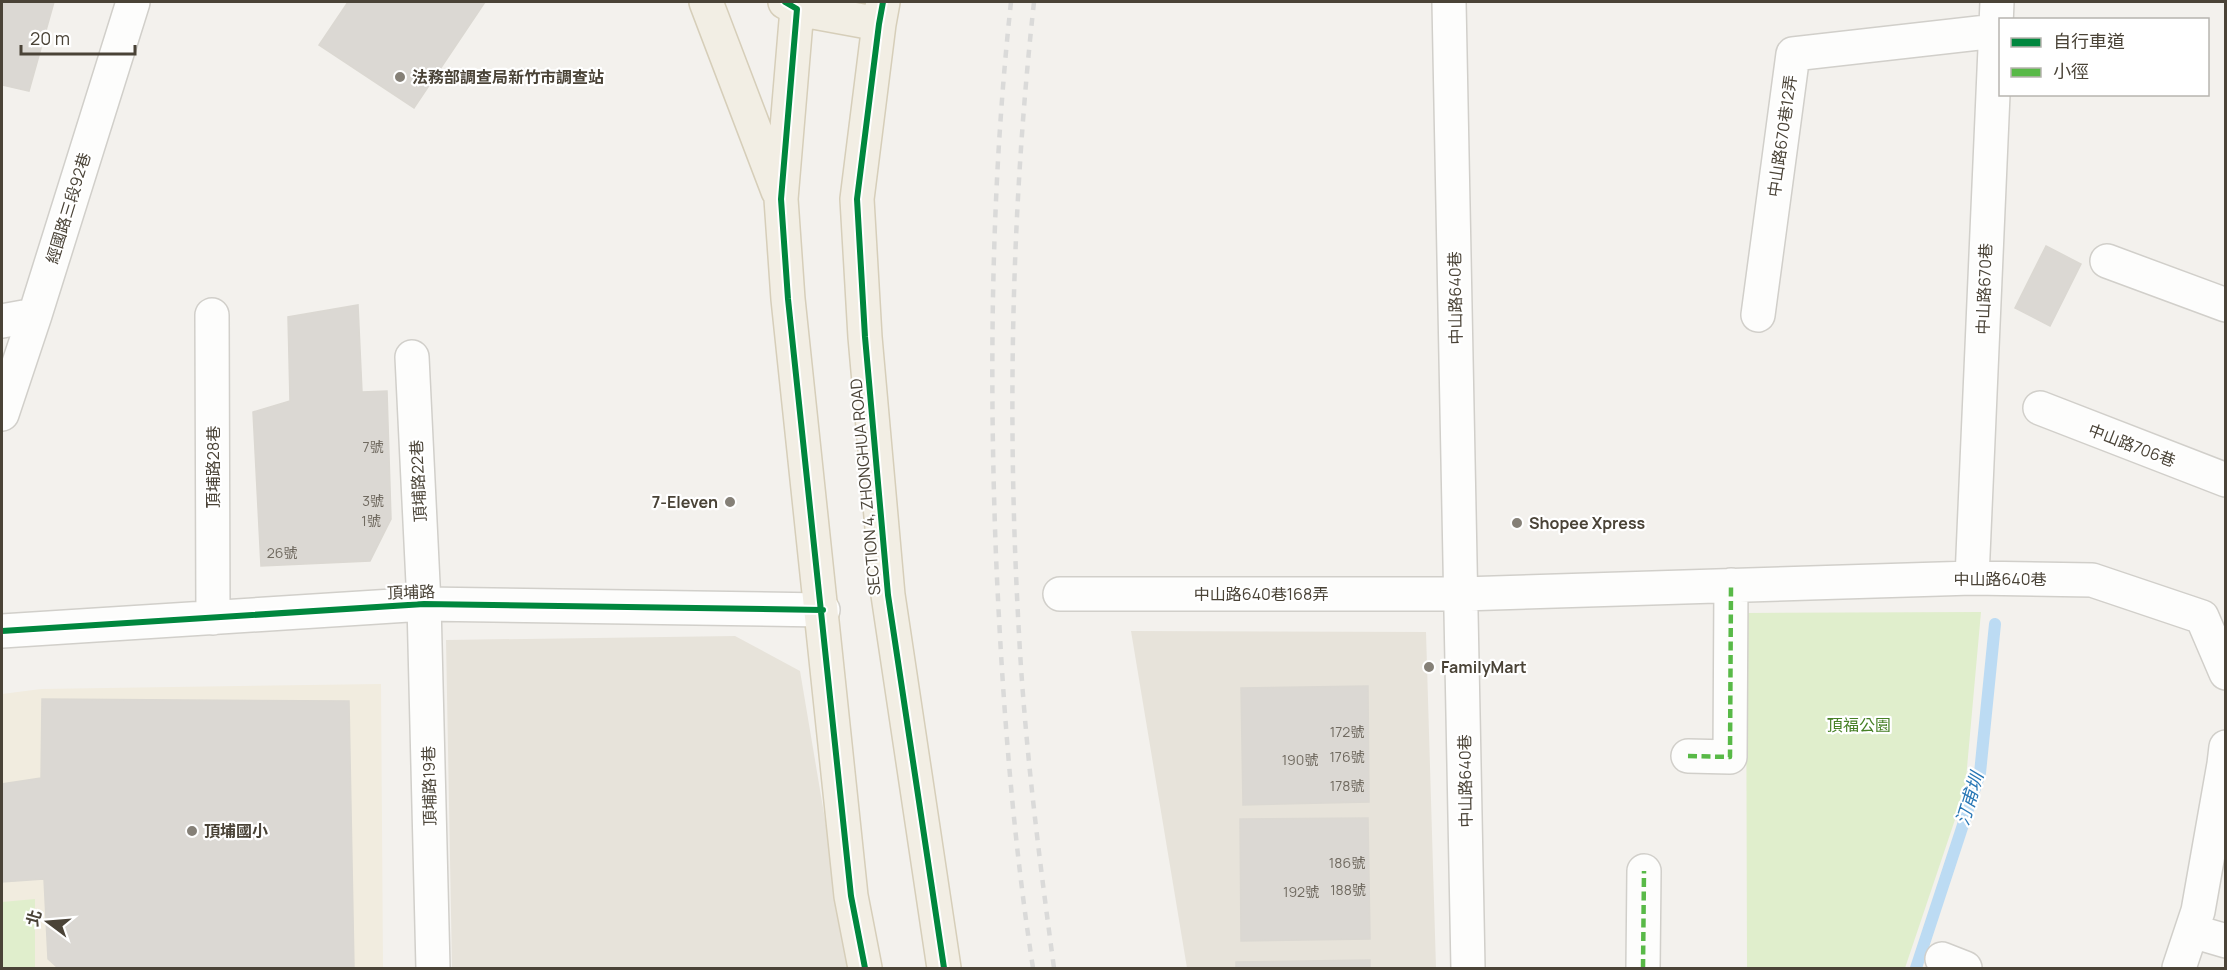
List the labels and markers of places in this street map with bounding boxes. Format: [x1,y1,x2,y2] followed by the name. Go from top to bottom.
[412,66,604,88] place label: 法務部調查局新竹市調查站
[393,70,407,84] marker: 法務部調查局新竹市調查站
[652,491,718,513] place label: 7-Eleven
[723,495,737,509] marker: 7-Eleven
[1529,512,1646,534] place label: Shopee Xpress
[1510,516,1524,530] marker: Shopee Xpress
[1441,656,1527,678] place label: FamilyMart
[1422,660,1436,674] marker: FamilyMart
[204,820,268,842] place label: 頂埔國小
[185,824,199,838] marker: 頂埔國小

